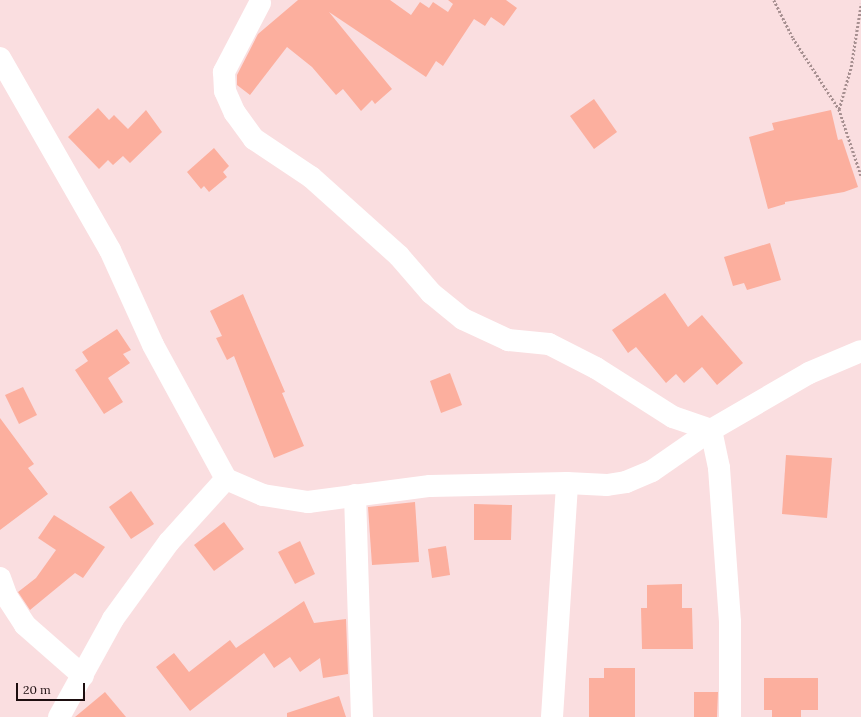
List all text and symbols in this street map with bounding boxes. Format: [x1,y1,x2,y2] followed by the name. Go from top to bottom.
[18,675,87,701] scale bar
[23,682,51,697] text: 20 m

